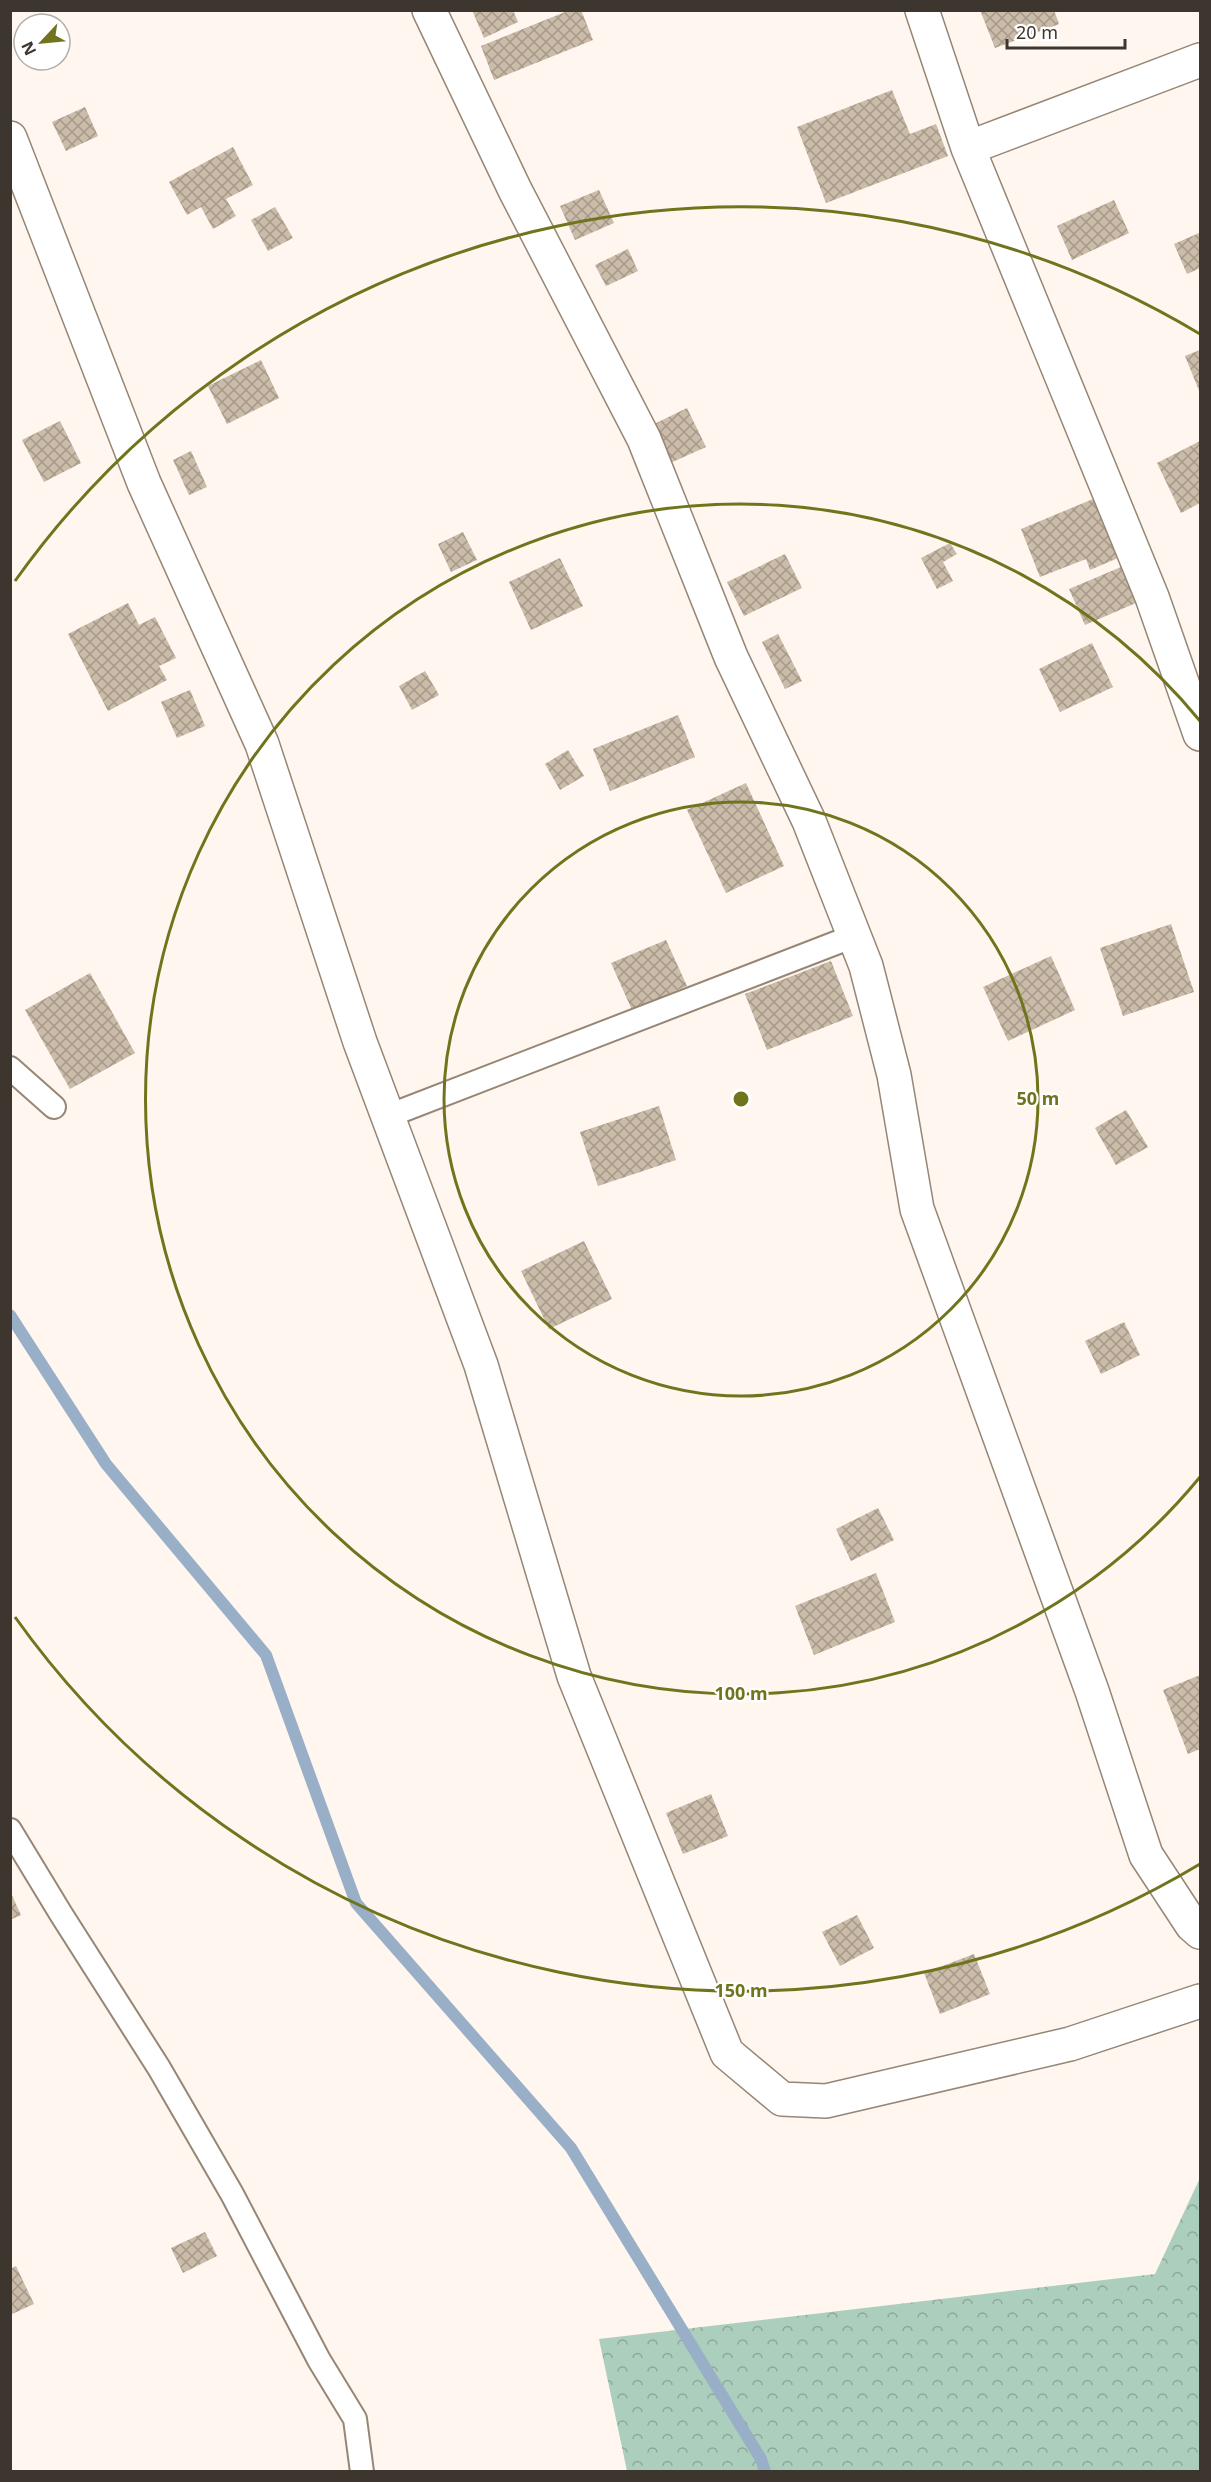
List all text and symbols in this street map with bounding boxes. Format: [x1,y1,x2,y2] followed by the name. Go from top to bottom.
[12,12,72,72] north arrow
[1007,12,1126,50] scale bar
[1016,20,1058,44] text: 20 m
[16,38,41,59] text: N
[1017,1086,1059,1110] text: 50 m
[731,1089,751,1109] centre of rings
[714,1681,768,1705] text: 100 m
[714,1978,768,2002] text: 150 m

